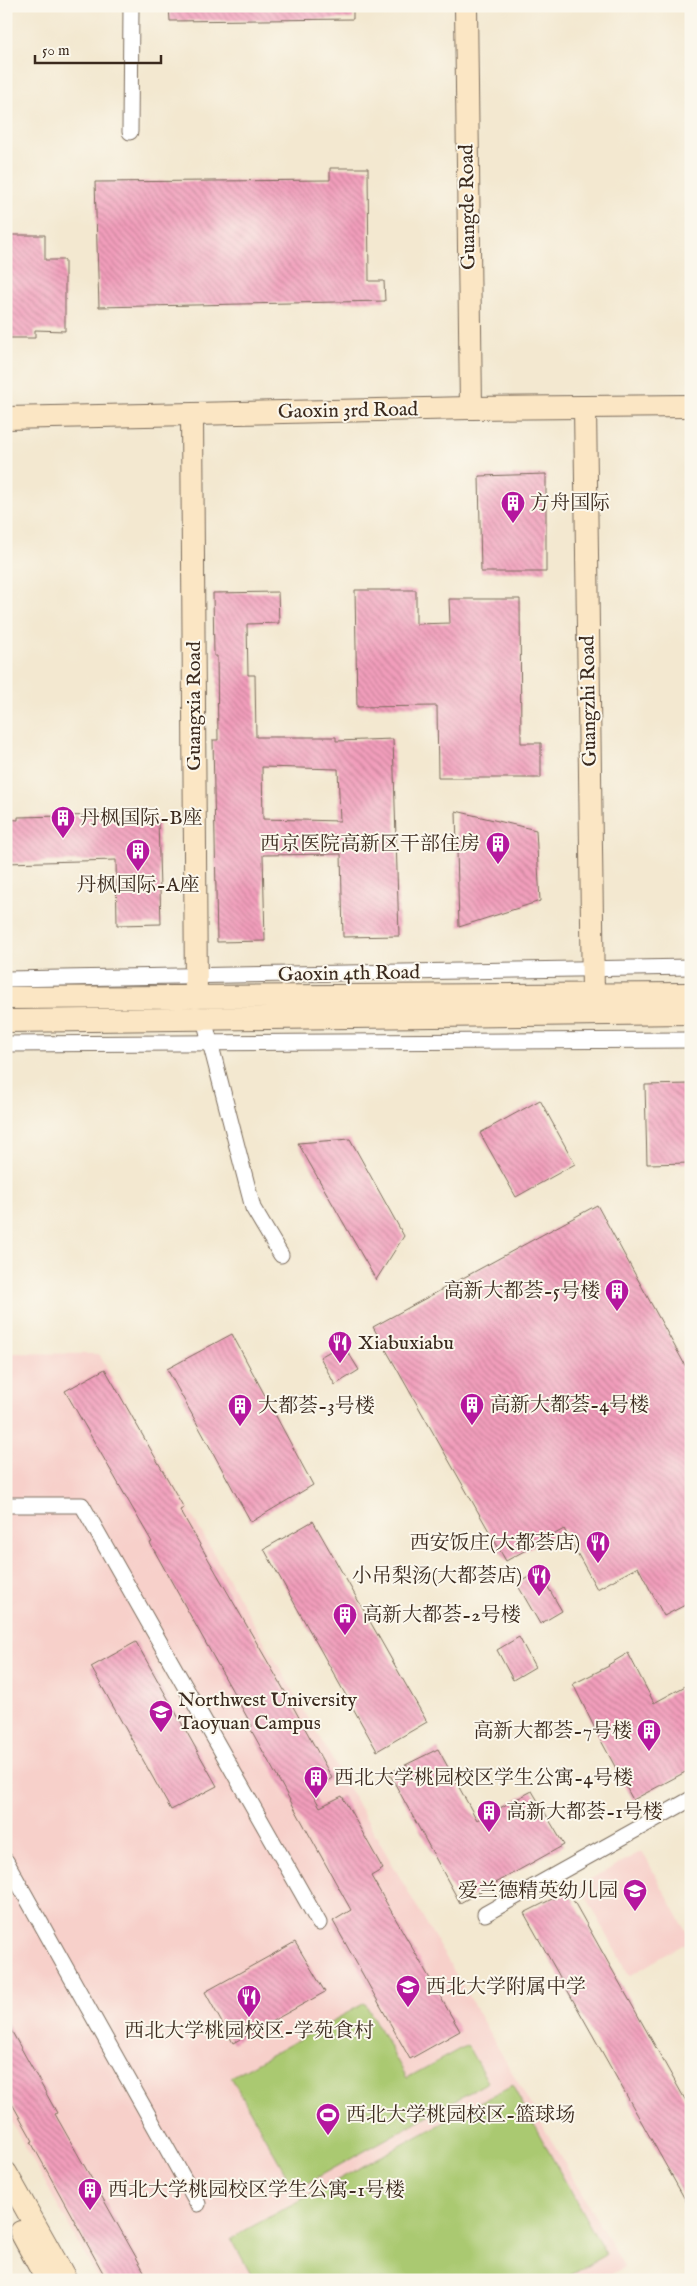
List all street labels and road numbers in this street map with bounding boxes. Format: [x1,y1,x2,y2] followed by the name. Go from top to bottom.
[454,144,482,270] street label: Guangde Road
[278,397,419,425] street label: Gaoxin 3rd Road
[575,635,603,767] street label: Guangzhi Road
[182,641,207,771] street label: Guangxia Road
[278,960,421,988] street label: Gaoxin 4th Road

